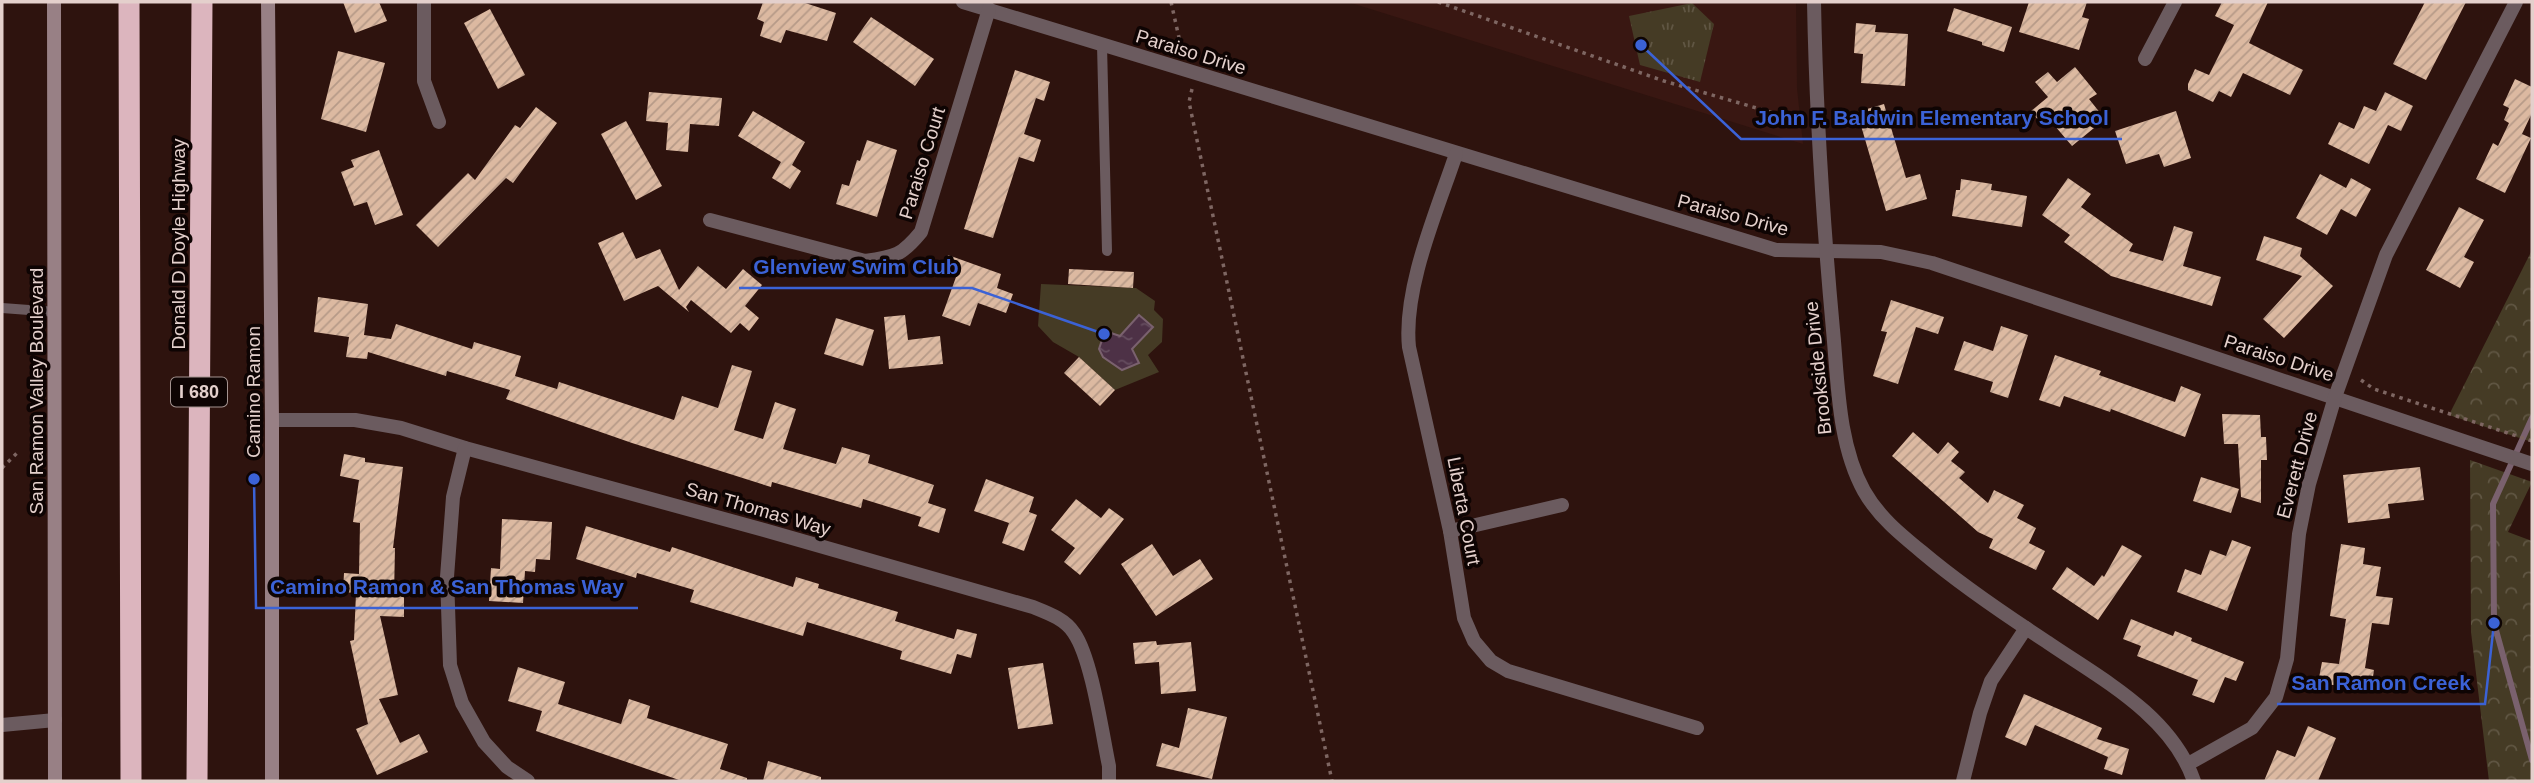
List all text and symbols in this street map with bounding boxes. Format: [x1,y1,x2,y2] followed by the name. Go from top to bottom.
[1133,25,1249,79] street label: Paraiso Drive
[1741,97,2122,139] callout: John F. Baldwin Elementary School
[895,104,949,222] street label: Paraiso Court
[1755,106,2109,129] text: John F. Baldwin Elementary School
[168,138,189,350] street label: Donald D Doyle Highway
[1675,190,1791,240] street label: Paraiso Drive
[739,246,972,288] callout: Glenview Swim Club
[753,255,959,278] text: Glenview Swim Club
[26,268,47,514] street label: San Ramon Valley Boulevard
[1801,300,1835,436] street label: Brookside Drive
[243,326,264,458] street label: Camino Ramon
[2222,330,2336,386] street label: Paraiso Drive
[171,378,227,406] road number: I 680
[2273,409,2321,521] street label: Everett Drive
[1443,455,1485,568] street label: Liberta Court
[683,478,833,540] street label: San Thomas Way
[256,566,638,608] callout: Camino Ramon & San Thomas Way
[270,575,624,598] text: Camino Ramon & San Thomas Way
[2277,662,2485,704] callout: San Ramon Creek
[2291,671,2471,694] text: San Ramon Creek

